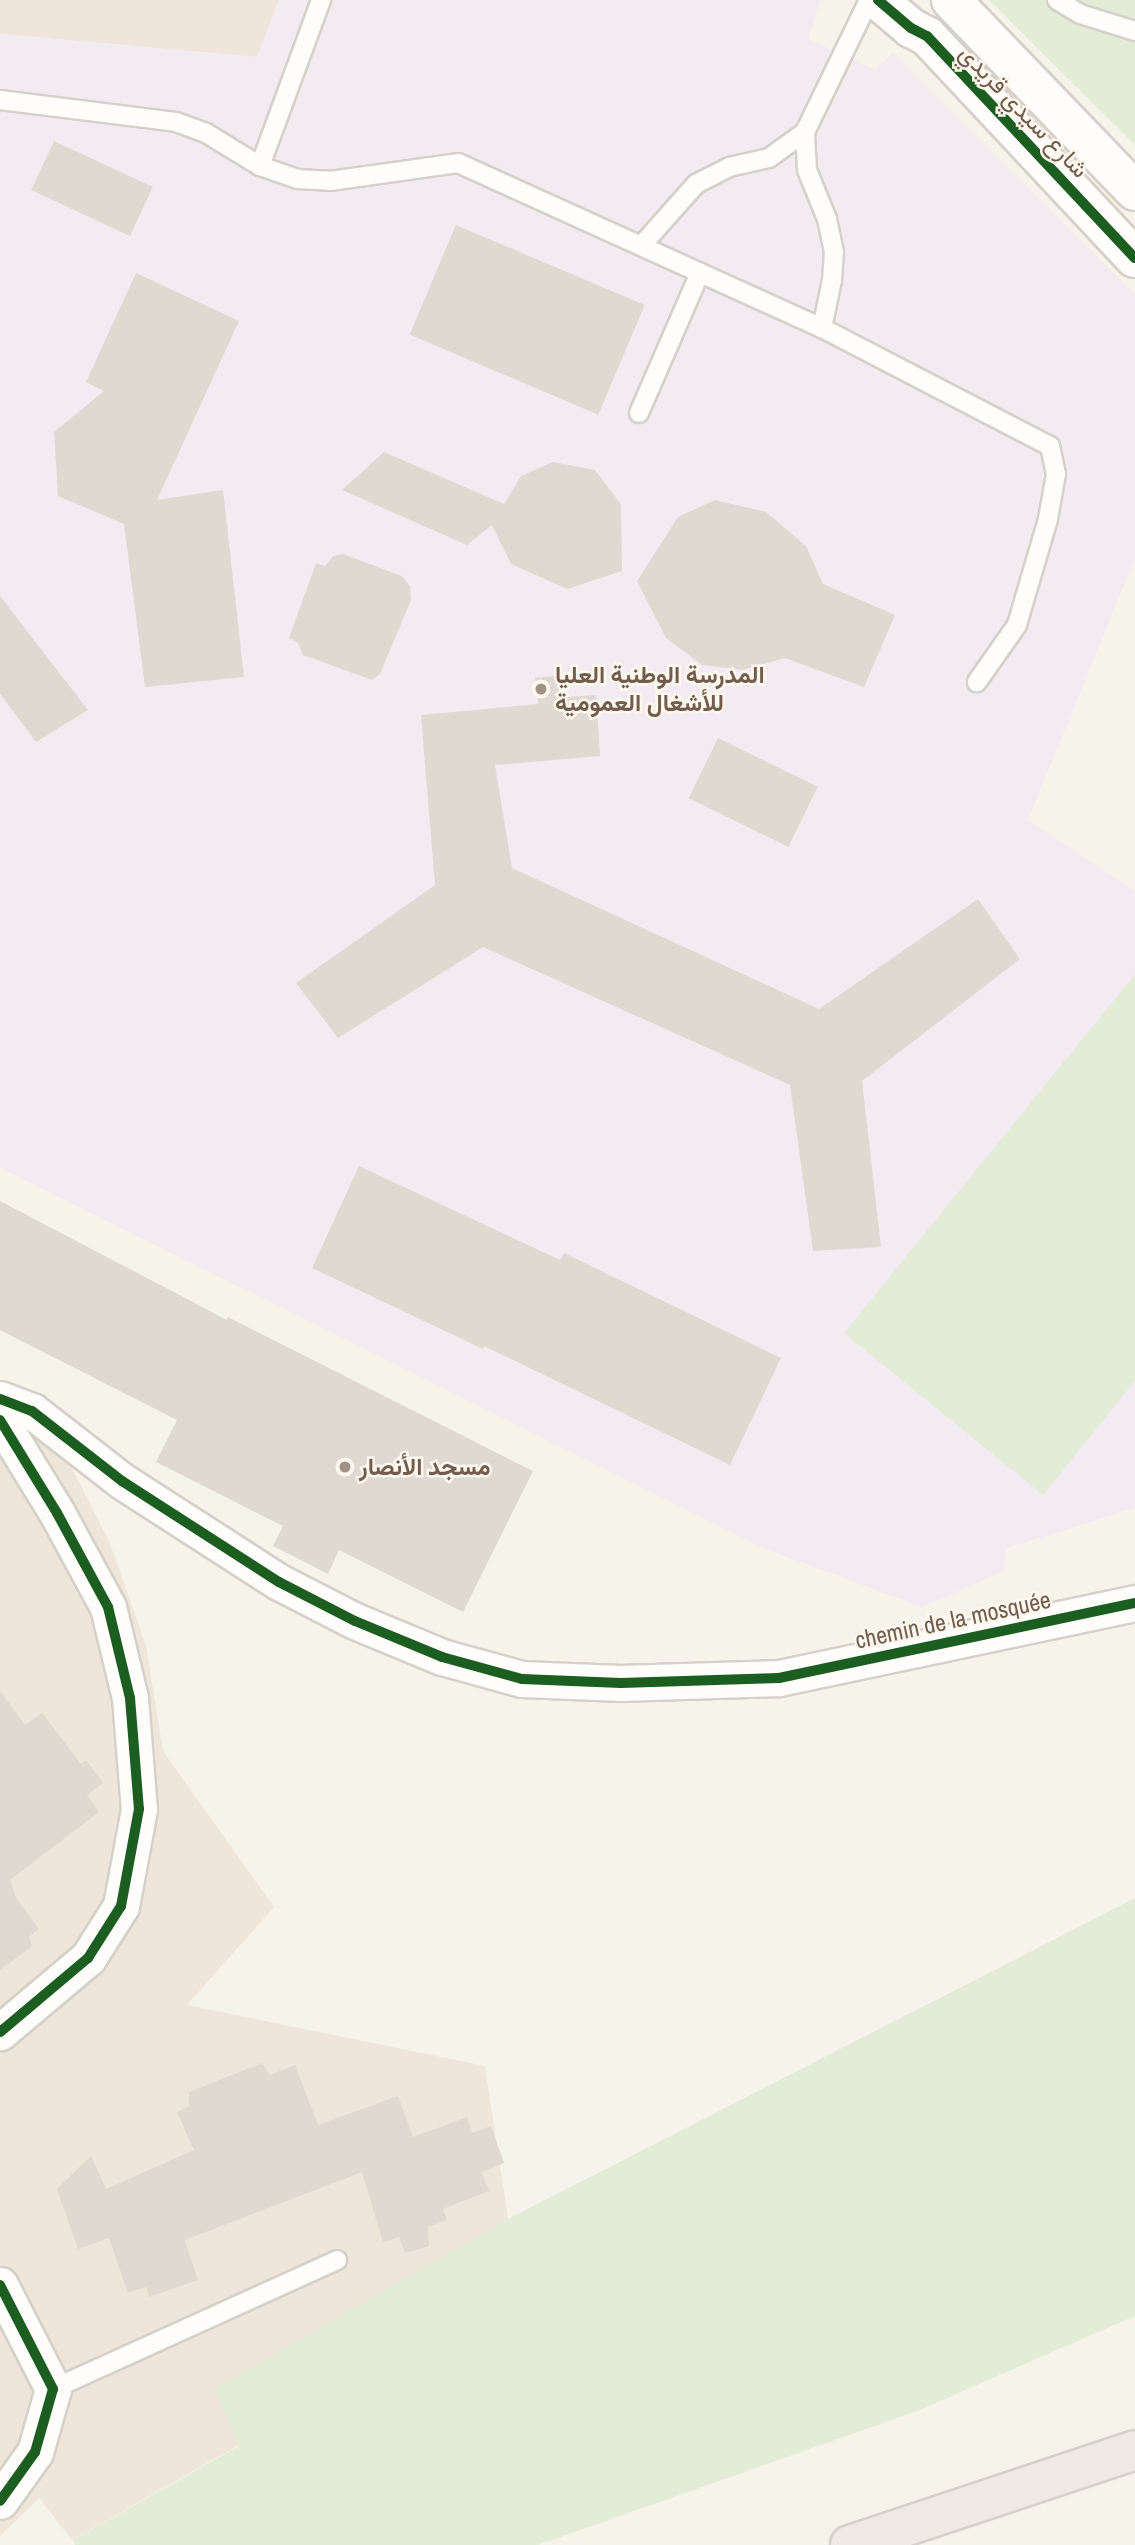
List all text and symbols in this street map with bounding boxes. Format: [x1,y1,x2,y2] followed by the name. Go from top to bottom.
[953,38,1095,184] street label: شارع سيدي قريدي
[555,661,765,717] place label: المدرسة الوطنية العليا للأشغال العمومية
[533,681,549,697] marker: المدرسة الوطنية العليا للأشغال العمومية
[359,1453,491,1481] place label: مسجد الأنصار
[337,1459,353,1475] marker: مسجد الأنصار
[853,1585,1053,1655] street label: chemin de la mosquée

